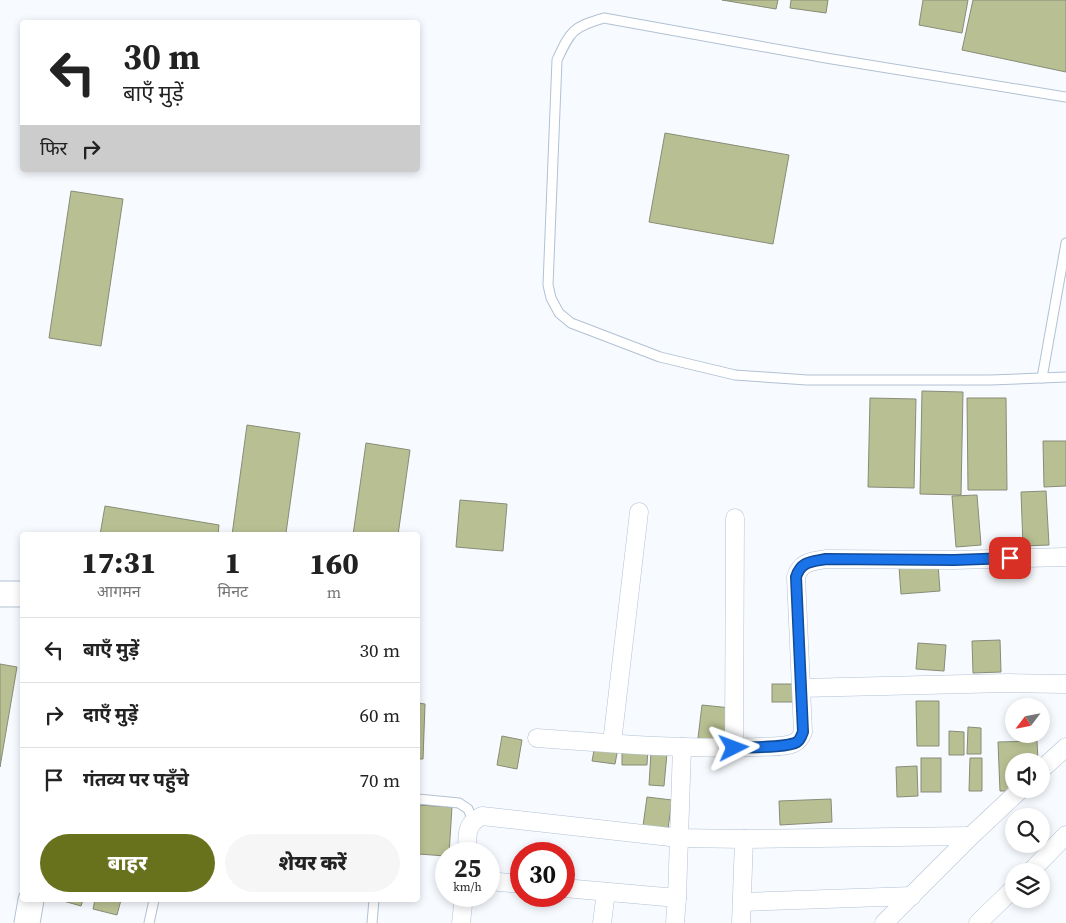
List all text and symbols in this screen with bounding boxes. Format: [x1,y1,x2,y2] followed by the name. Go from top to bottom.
[123,33,200,81] text: 30 m
[40,40,105,105] icon: left
[123,78,183,108] text: बाएँ मुड़ें
[40,135,67,161] text: फिर
[77,135,105,163] icon: right
[989,537,1031,579] pin
[81,542,156,583] text: 17:31
[225,542,241,583] text: 1
[309,543,359,584] text: 160
[996,544,1024,572] icon: arrive
[97,580,141,602] text: आगमन
[217,580,248,602] text: मिनट
[327,581,341,603] text: m
[40,636,68,664] icon: left
[83,636,139,662] text: बाएँ मुड़ें
[359,637,400,663] text: 30 m
[1005,698,1050,742] north arrow
[1005,698,1050,908] map controls
[40,701,68,729] icon: right
[83,701,138,727] text: दाएँ मुड़ें
[359,702,400,728] text: 60 m
[707,721,759,773] position arrow
[1005,753,1050,798] button: sound
[40,766,68,794] icon: arrive
[83,766,189,792] text: गंतव्य पर पहुँचे
[359,767,400,793] text: 70 m
[1005,808,1050,853] button: search
[40,834,215,892] button: बाहर
[225,834,400,892] button: शेयर करें
[510,842,575,907] speed limit sign: 30
[454,851,481,885] text: 25
[1005,863,1050,908] button: layers
[453,879,482,895] text: km/h

